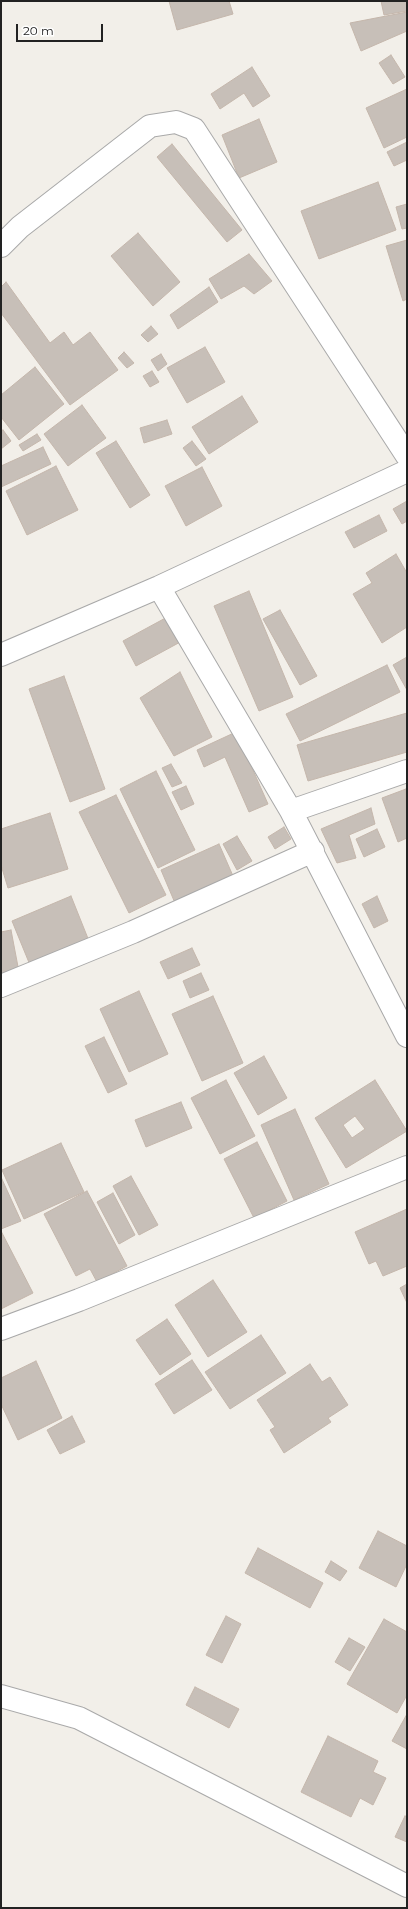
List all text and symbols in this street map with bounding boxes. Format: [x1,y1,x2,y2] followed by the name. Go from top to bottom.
[18,16,105,42] scale bar
[23,23,54,38] text: 20 m

